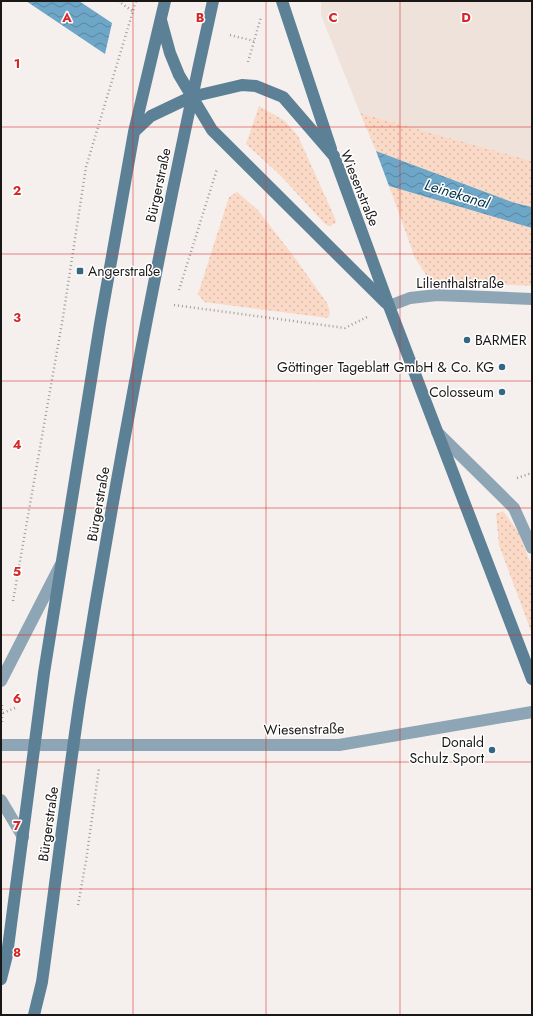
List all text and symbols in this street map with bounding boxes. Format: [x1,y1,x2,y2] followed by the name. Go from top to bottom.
[61,8,72,27] text: A
[196,8,205,27] text: B
[328,8,338,27] text: C
[461,8,471,27] text: D
[14,54,20,73] text: 1
[140,146,176,224] street label: Bürgerstraße
[336,147,384,229] street label: Wiesenstraße
[422,174,493,214] water label: Leinekanal
[13,181,21,200] text: 2
[88,261,160,281] place label: Angerstraße
[75,266,85,276] marker: Angerstraße
[416,273,504,293] street label: Lilienthalstraße
[13,308,21,327] text: 3
[475,330,527,350] place label: BARMER
[462,335,472,345] marker: BARMER
[277,357,494,377] place label: Göttinger Tageblatt GmbH & Co. KG
[497,362,507,372] marker: Göttinger Tageblatt GmbH & Co. KG
[429,382,494,402] place label: Colosseum
[497,387,507,397] marker: Colosseum
[12,435,22,454] text: 4
[82,465,114,543] street label: Bürgerstraße
[13,562,21,581] text: 5
[13,689,22,708] text: 6
[264,718,344,740] street label: Wiesenstraße
[410,732,485,768] place label: Donald Schulz Sport
[487,745,497,755] marker: Donald Schulz Sport
[33,785,63,863] street label: Bürgerstraße
[13,816,21,835] text: 7
[13,943,21,962] text: 8

